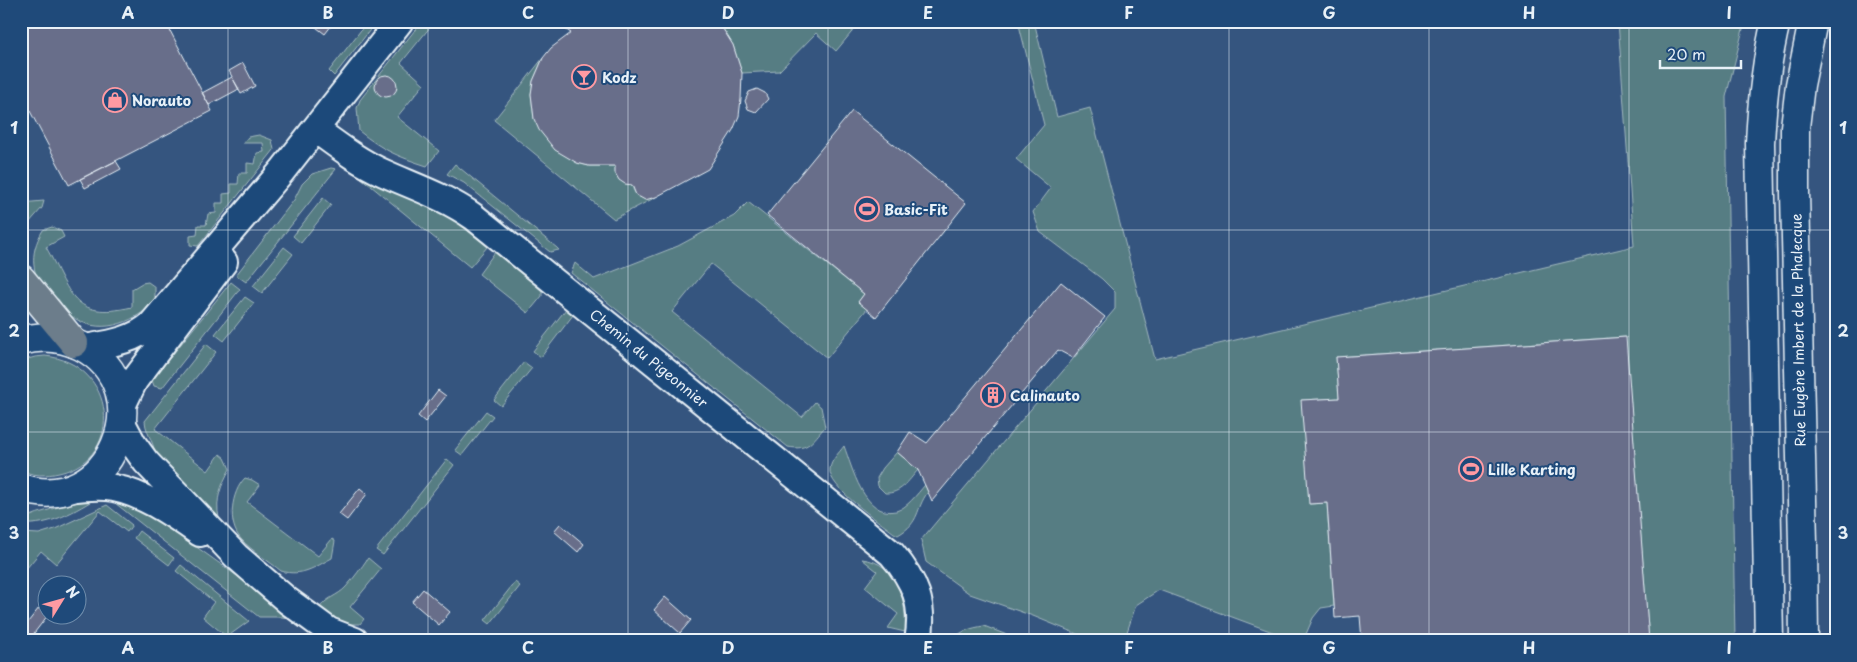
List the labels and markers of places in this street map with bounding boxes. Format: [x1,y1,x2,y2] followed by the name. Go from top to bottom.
[571,64,597,90] bar icon: Kodz
[602,67,636,88] place label: Kodz
[102,87,128,113] shop icon: Norauto
[132,90,191,111] place label: Norauto
[854,196,880,222] sports icon: Basic-Fit
[884,199,948,220] place label: Basic-Fit
[980,382,1006,408] building icon: Calinauto
[1010,385,1080,406] place label: Calinauto
[1458,456,1484,482] sports icon: Lille Karting
[1488,459,1576,480] place label: Lille Karting

